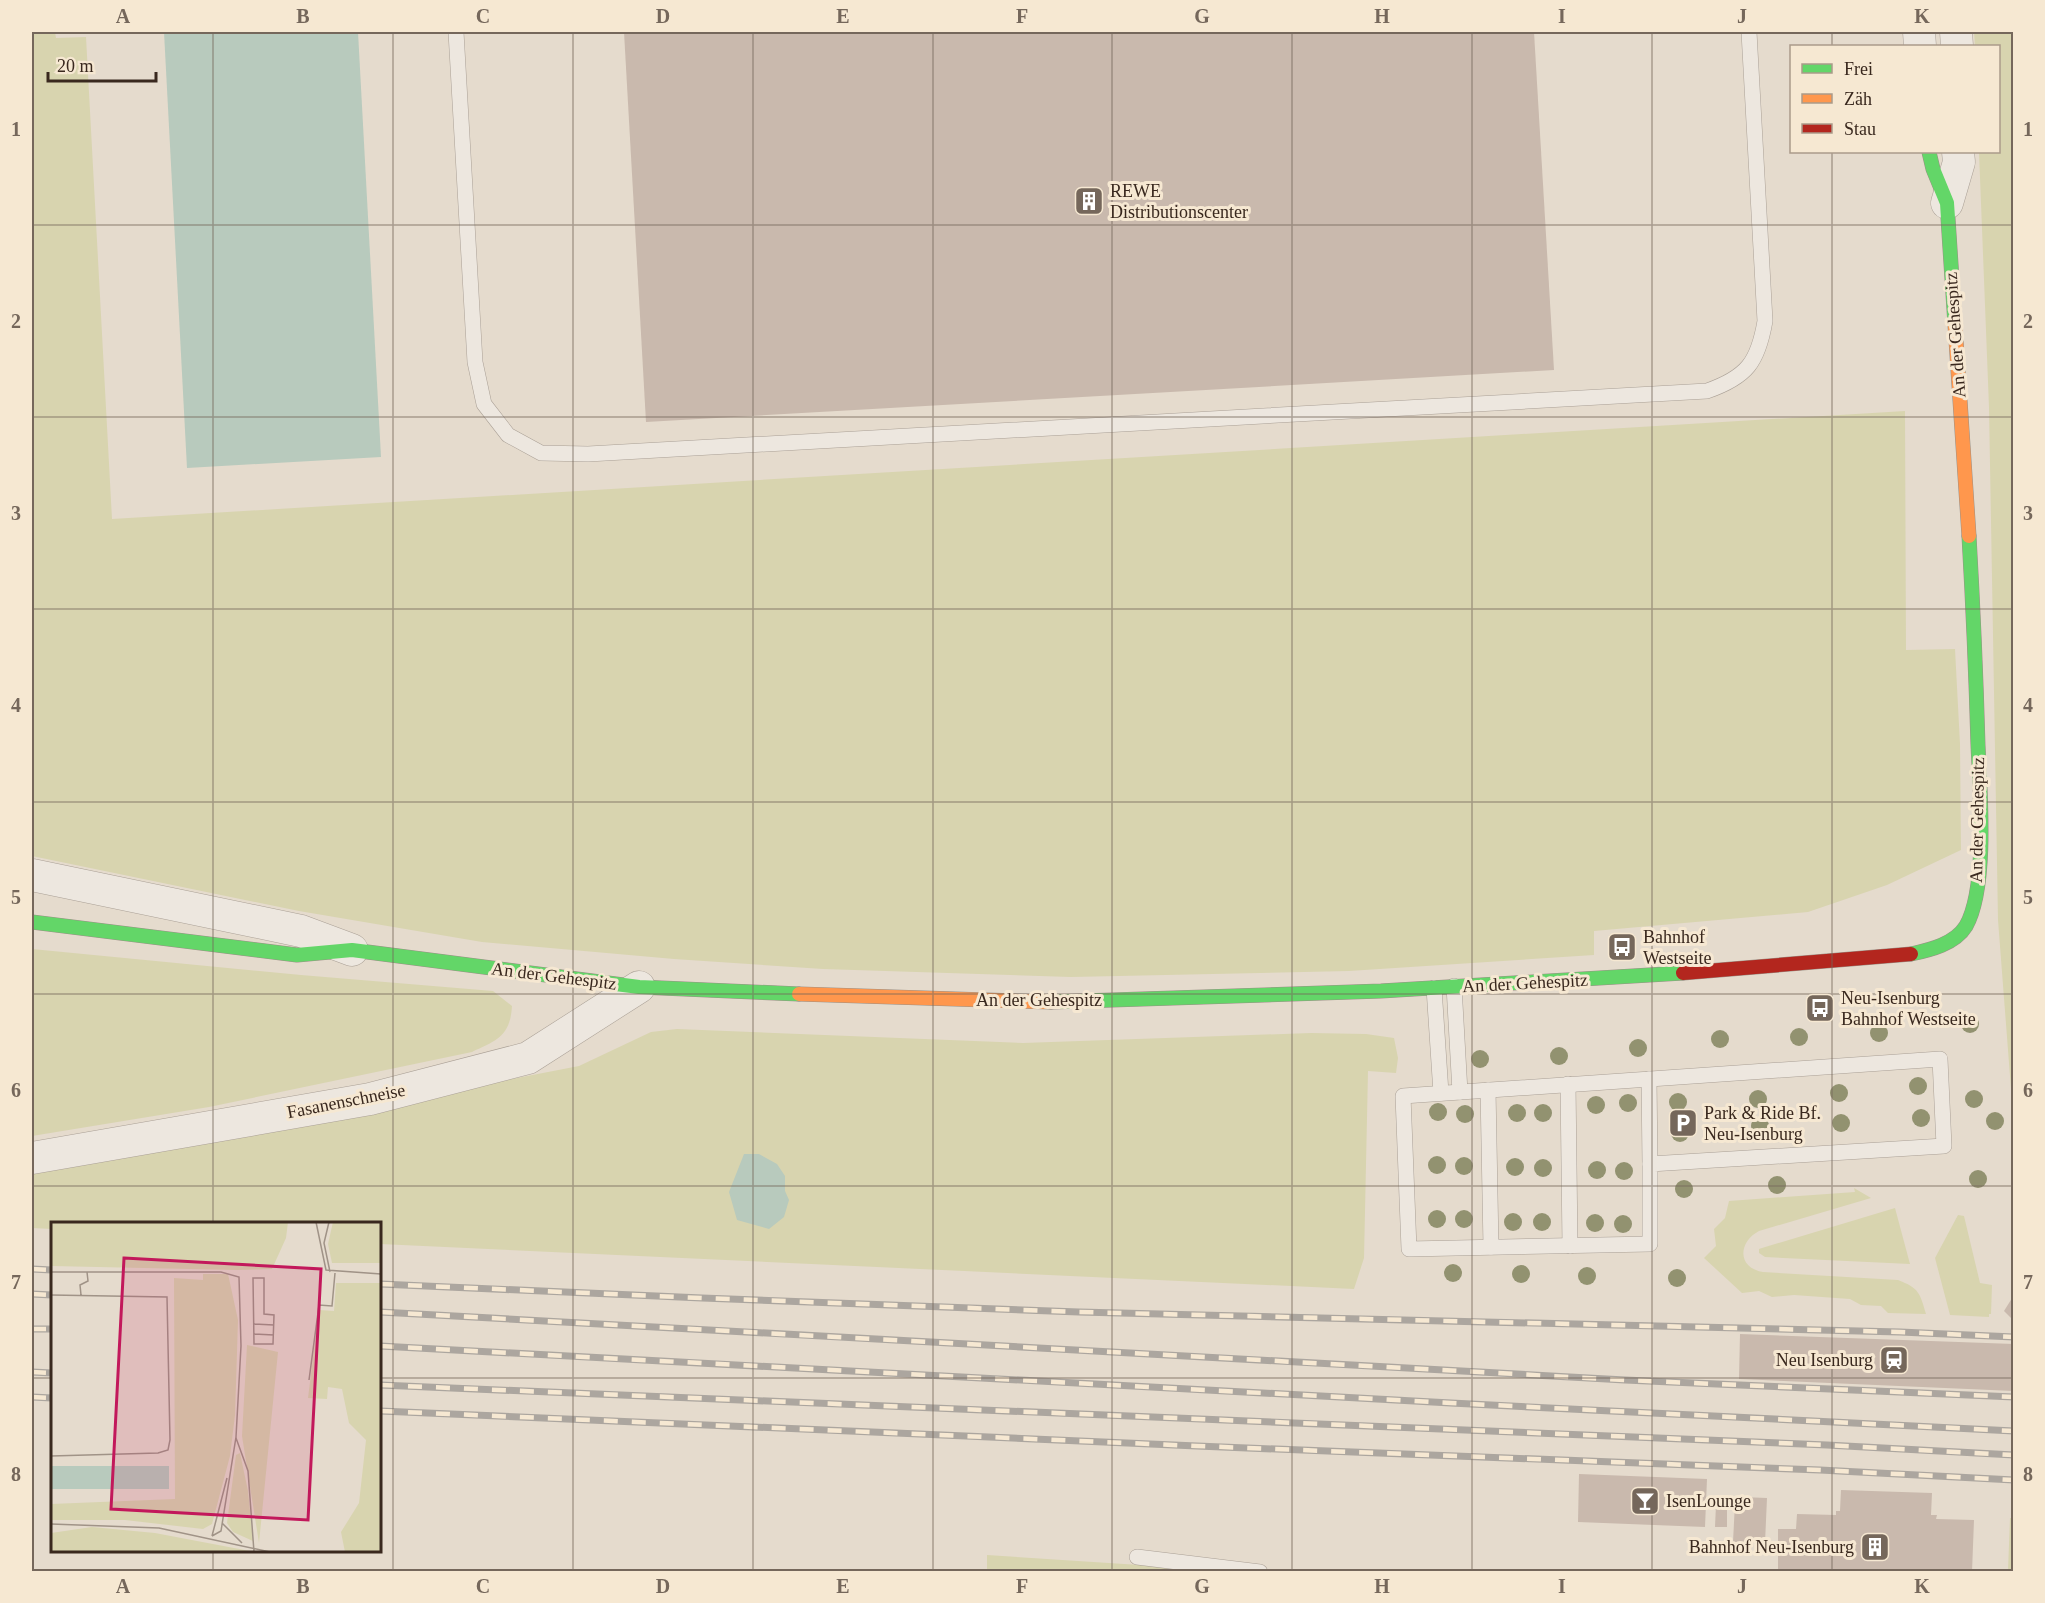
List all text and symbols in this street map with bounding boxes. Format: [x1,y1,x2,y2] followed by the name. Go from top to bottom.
[116,5,131,27] text: A
[296,5,310,27] text: B
[476,5,490,27] text: C
[656,5,670,27] text: D
[836,5,850,27] text: E
[1016,5,1028,27] text: F
[1194,5,1210,27] text: G
[1374,5,1390,27] text: H
[1558,5,1566,27] text: I
[1737,5,1747,27] text: J
[1914,5,1930,27] text: K
[48,45,156,83] scale bar
[1790,45,2000,153] legend
[57,56,94,76] text: 20 m
[1844,59,1873,79] text: Frei
[1844,89,1872,109] text: Zäh
[11,118,21,140] text: 1
[2023,118,2033,140] text: 1
[1844,119,1876,139] text: Stau
[1110,181,1248,222] place label: REWE Distributionscenter
[1073,185,1105,217] building icon: REWE Distributionscenter
[1941,271,1969,399] street label: An der Gehespitz
[11,310,21,332] text: 2
[2023,310,2033,332] text: 2
[11,502,21,524] text: 3
[2023,502,2033,524] text: 3
[11,694,21,716] text: 4
[2023,694,2033,716] text: 4
[1966,757,1988,883] street label: An der Gehespitz
[11,886,21,908] text: 5
[2023,886,2033,908] text: 5
[1643,927,1712,968] place label: Bahnhof Westseite
[1606,931,1638,963] bus stop icon: Bahnhof Westseite
[490,958,618,994] street label: An der Gehespitz
[1462,970,1588,996] street label: An der Gehespitz
[1841,988,1976,1029] place label: Neu-Isenburg Bahnhof Westseite
[976,990,1102,1010] street label: An der Gehespitz
[1804,992,1836,1024] bus stop icon: Neu-Isenburg Bahnhof Westseite
[11,1079,21,1101] text: 6
[2023,1079,2033,1101] text: 6
[285,1080,407,1122] street label: Fasanenschneise
[1704,1103,1821,1144] place label: Park & Ride Bf. Neu-Isenburg
[1667,1107,1699,1139] parking icon: Park & Ride Bf. Neu-Isenburg
[51,1222,381,1552] inset map
[11,1271,21,1293] text: 7
[2023,1271,2033,1293] text: 7
[1878,1344,1910,1376] station icon: Neu Isenburg
[1776,1350,1873,1370] place label: Neu Isenburg
[11,1463,21,1485] text: 8
[2023,1463,2033,1485] text: 8
[1629,1485,1661,1517] bar icon: IsenLounge
[1666,1491,1751,1511] place label: IsenLounge
[1859,1531,1891,1563] building icon: Bahnhof Neu-Isenburg
[1689,1537,1854,1557] place label: Bahnhof Neu-Isenburg
[116,1575,131,1597] text: A
[296,1575,310,1597] text: B
[476,1575,490,1597] text: C
[656,1575,670,1597] text: D
[836,1575,850,1597] text: E
[1016,1575,1028,1597] text: F
[1194,1575,1210,1597] text: G
[1374,1575,1390,1597] text: H
[1558,1575,1566,1597] text: I
[1737,1575,1747,1597] text: J
[1914,1575,1930,1597] text: K

